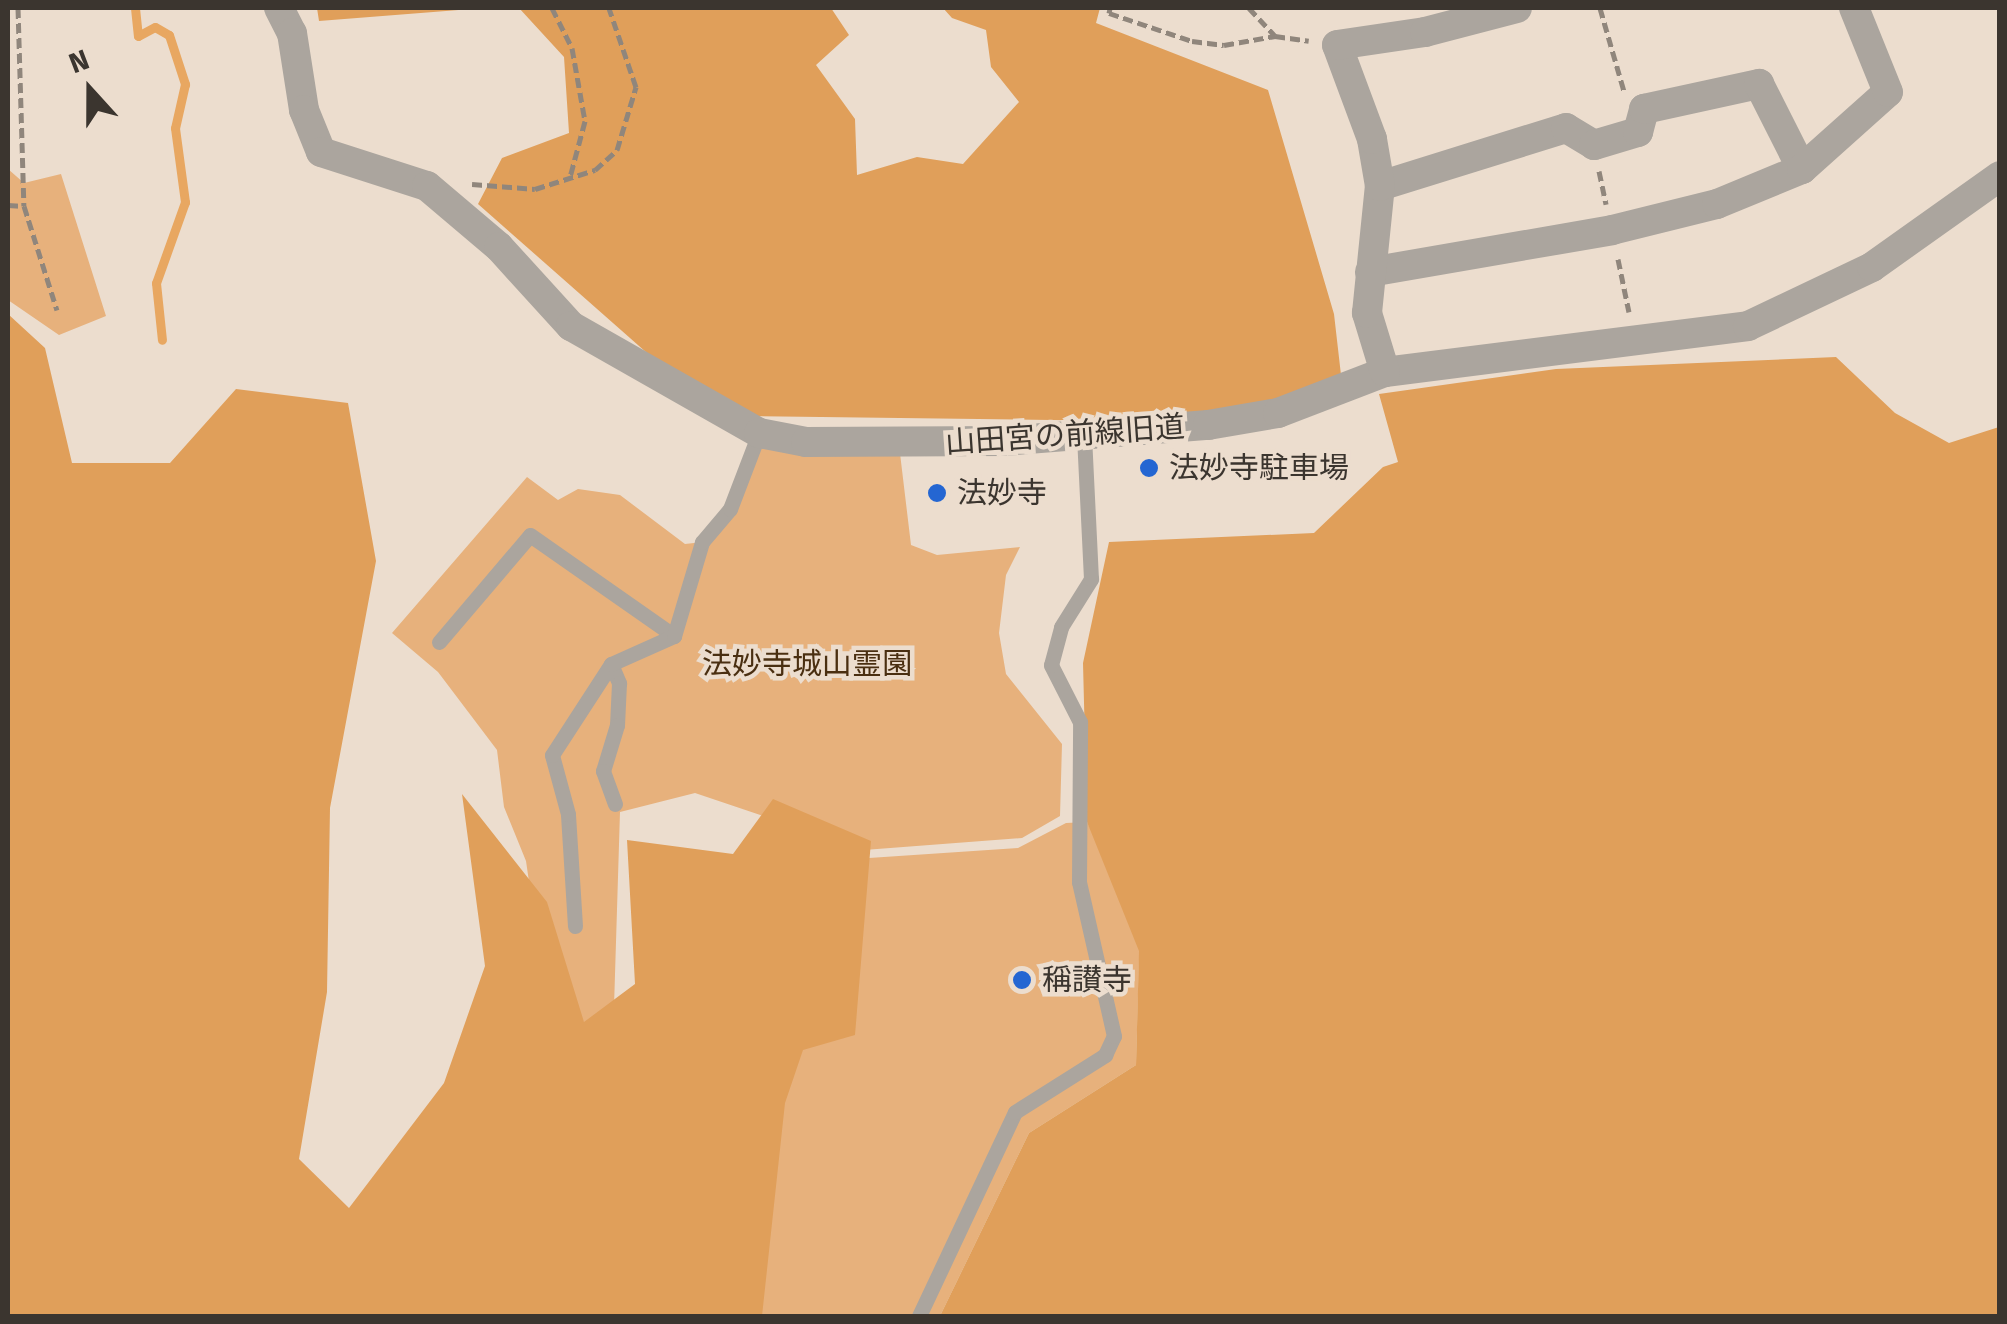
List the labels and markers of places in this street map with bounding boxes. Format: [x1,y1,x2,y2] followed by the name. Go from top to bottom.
[1169,450,1349,486] place label: 法妙寺駐車場
[1138,457,1160,479] marker: 法妙寺駐車場
[957,475,1047,511] place label: 法妙寺
[926,482,948,504] marker: 法妙寺
[1042,962,1132,998] place label: 稱讃寺
[1011,969,1033,991] marker: 稱讃寺

